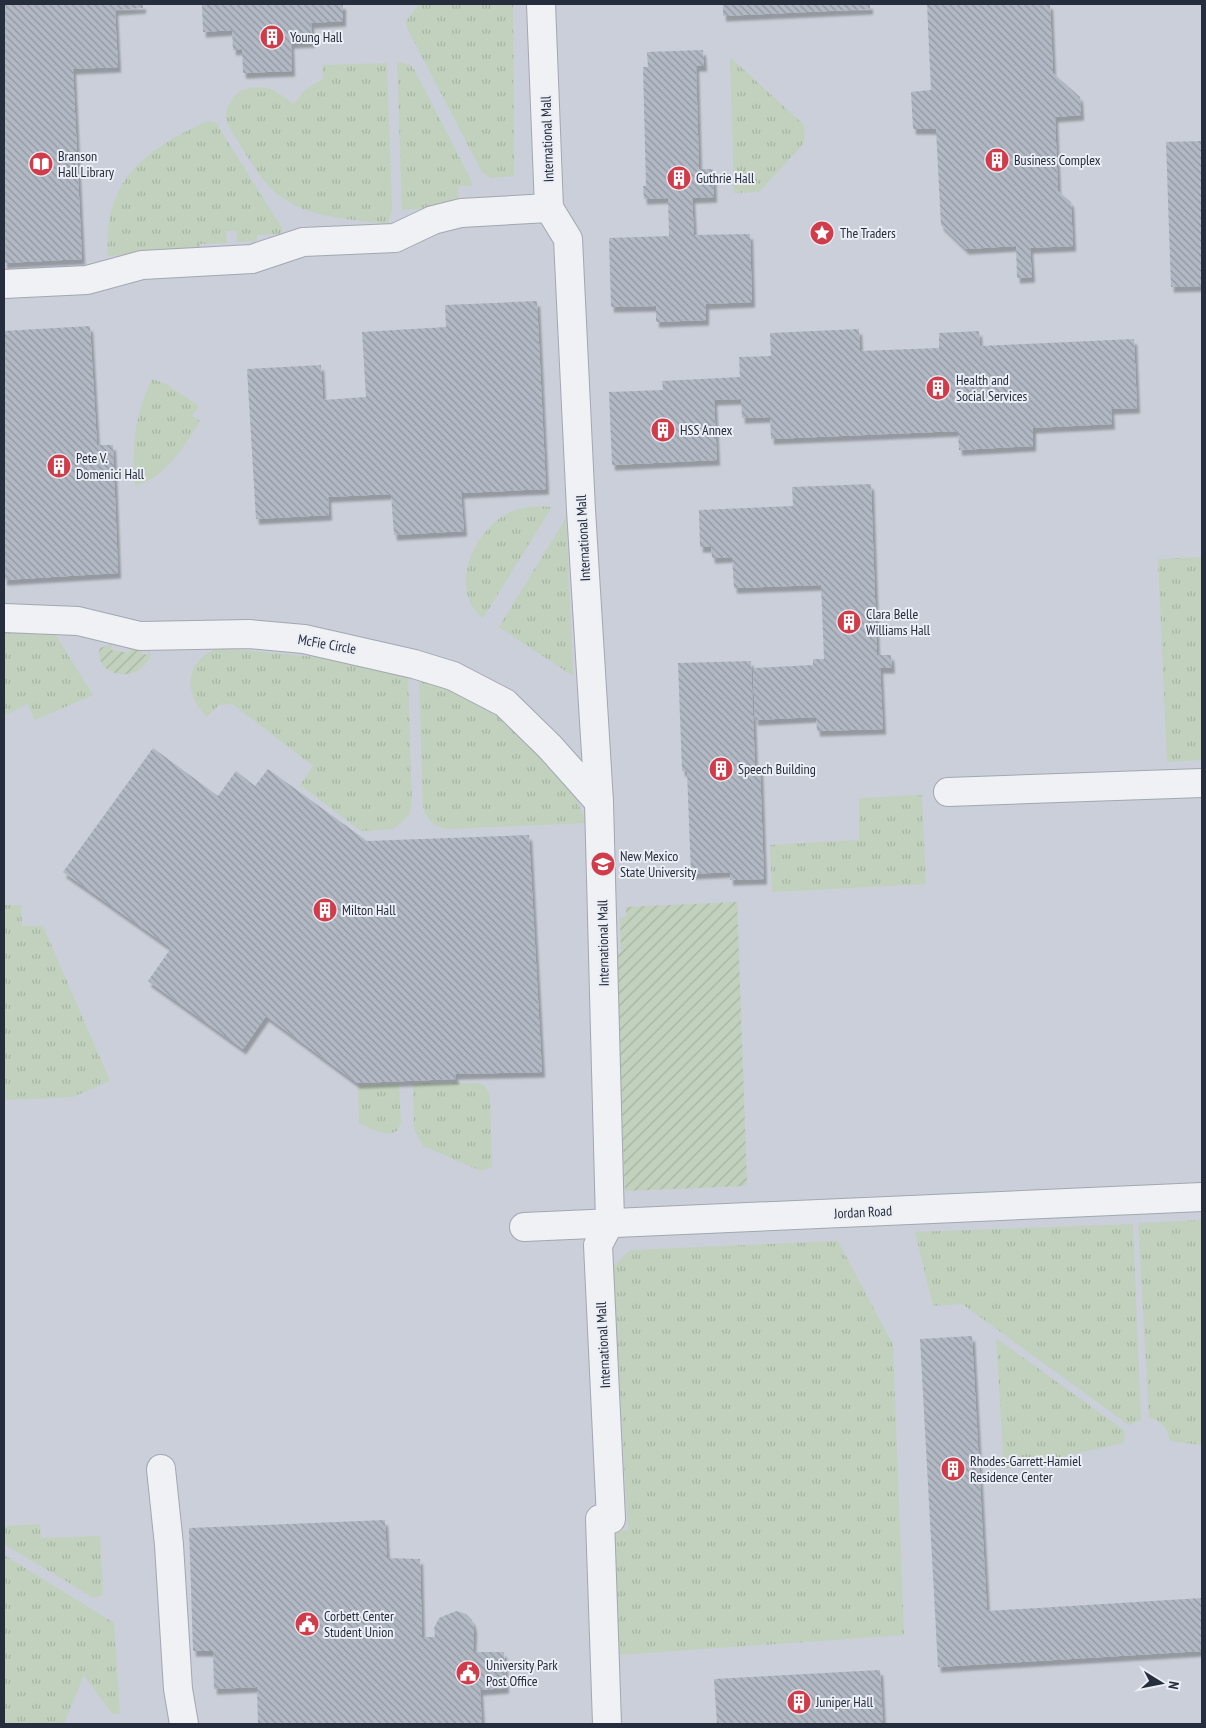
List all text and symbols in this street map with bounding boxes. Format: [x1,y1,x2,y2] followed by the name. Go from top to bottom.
[259,24,285,50] building icon: Young Hall
[290,28,343,46] place label: Young Hall
[536,95,558,183] street label: International Mall
[58,147,115,181] place label: Branson Hall Library
[984,147,1010,173] building icon: Business Complex
[28,151,54,177] library icon: Branson Hall Library
[1014,151,1101,169] place label: Business Complex
[666,165,692,191] building icon: Guthrie Hall
[696,169,755,187] place label: Guthrie Hall
[809,220,835,246] place icon: The Traders
[840,224,896,242] place label: The Traders
[956,371,1027,405] place label: Health and Social Services
[925,375,951,401] building icon: Health and Social Services
[650,417,676,443] building icon: HSS Annex
[680,421,733,439] place label: HSS Annex
[76,449,145,483] place label: Pete V. Domenici Hall
[46,453,72,479] building icon: Pete V. Domenici Hall
[572,494,594,582] street label: International Mall
[866,605,931,639] place label: Clara Belle Williams Hall
[836,609,862,635] building icon: Clara Belle Williams Hall
[296,630,358,658] street label: McFie Circle
[708,756,734,782] building icon: Speech Building
[738,760,816,778] place label: Speech Building
[620,847,697,881] place label: New Mexico State University
[590,851,616,877] school or university icon: New Mexico State University
[312,897,338,923] building icon: Milton Hall
[593,899,613,986] street label: International Mall
[342,901,396,919] place label: Milton Hall
[833,1201,892,1223] street label: Jordan Road
[592,1301,614,1389] street label: International Mall
[970,1452,1082,1486] place label: Rhodes-Garrett-Hamiel Residence Center
[940,1456,966,1482] building icon: Rhodes-Garrett-Hamiel Residence Center
[324,1607,394,1641] place label: Corbett Center Student Union
[294,1611,320,1637] public building icon: Corbett Center Student Union
[486,1656,558,1690] place label: University Park Post Office
[1136,1658,1186,1708] north arrow
[455,1660,481,1686] public building icon: University Park Post Office
[1164,1680,1183,1691] text: N
[786,1689,812,1715] building icon: Juniper Hall
[815,1693,874,1711] place label: Juniper Hall

